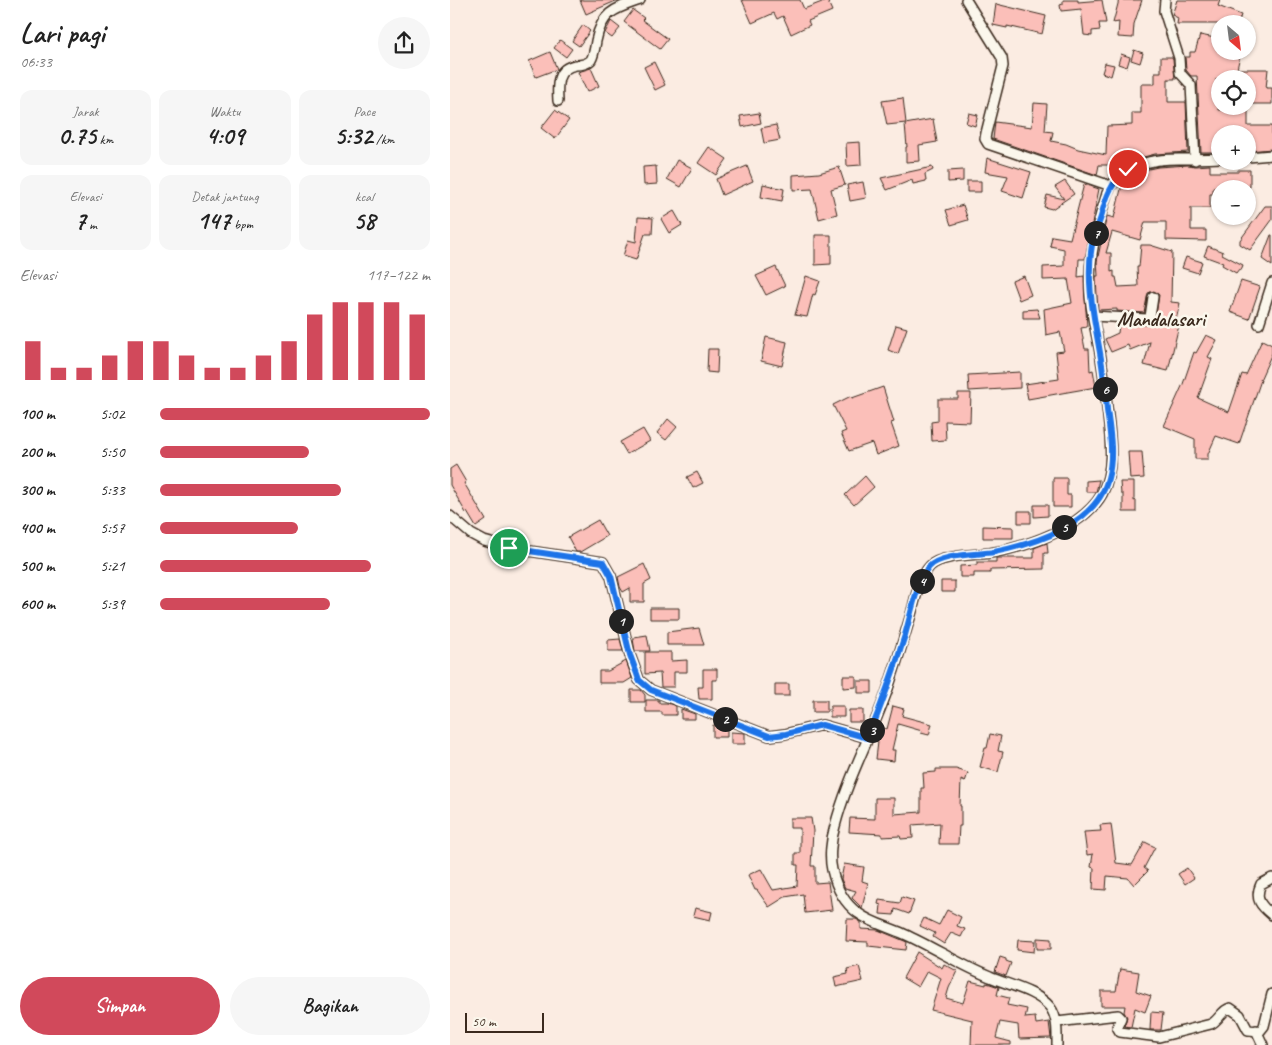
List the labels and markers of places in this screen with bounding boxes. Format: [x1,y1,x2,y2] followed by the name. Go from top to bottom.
[1107,148,1149,190] pin
[1084,220,1108,246] pin: 7
[1092,376,1118,402] pin: 6
[1052,514,1076,540] pin: 5
[488,527,530,569] pin
[910,568,934,594] pin: 4
[608,608,634,634] pin: 1
[712,706,738,732] pin: 2
[860,718,884,742] pin: 3

